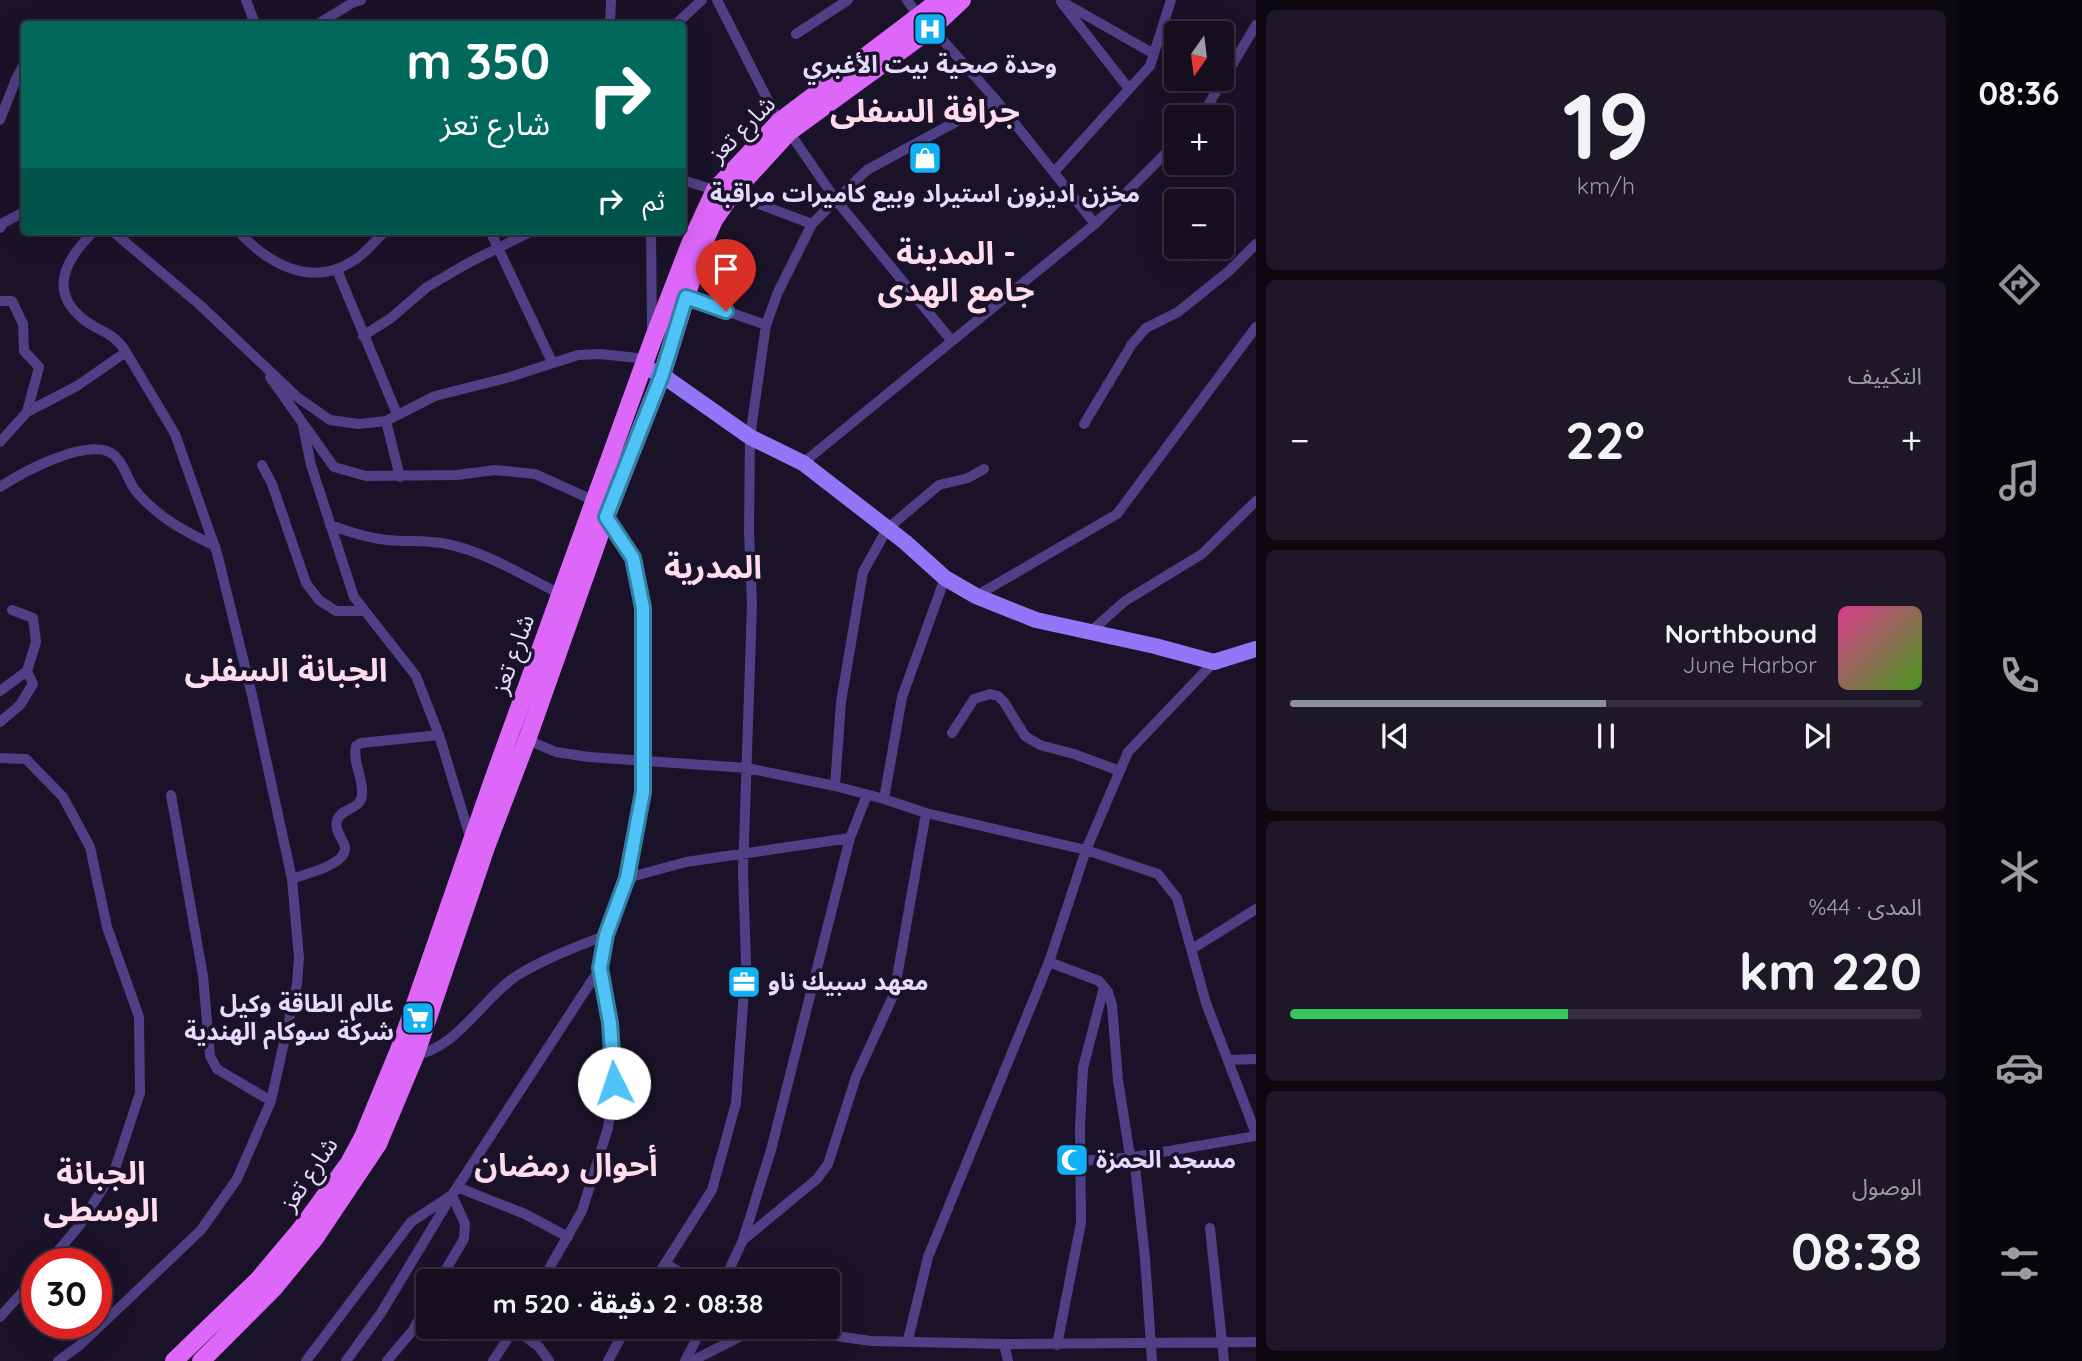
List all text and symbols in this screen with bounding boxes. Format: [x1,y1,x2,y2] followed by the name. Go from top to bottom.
[911,10,949,48] hospital icon: وحدة صحية بيت الأغبري
[1164,21,1234,91] north arrow
[1164,21,1234,259] map controls
[406,30,550,91] text: 350 m
[574,49,665,140] icon: right
[803,49,1057,85] place label: وحدة صحية بيت الأغبري
[1562,68,1650,182] text: 19
[1979,73,2059,113] text: 08:36
[701,89,783,171] street label: شارع تعز
[830,90,1020,130] district label: جرافة السفلى
[440,103,550,143] text: شارع تعز
[1164,105,1234,175] button: +
[906,139,944,177] shop icon: مخزن اديزون استيراد وبيع كاميرات مراقبة
[1577,171,1635,200] text: km/h
[710,178,1140,212] place label: مخزن اديزون استيراد وبيع كاميرات مراقبة
[591,182,629,220] icon: right
[643,184,665,217] text: ثم
[1164,189,1234,259] button: −
[877,232,1035,314] district label: المدينة - جامع الهدى
[696,239,756,311] pin
[707,250,745,288] icon: arrive
[1995,260,2044,309] icon: directions
[1848,361,1922,390] text: التكييف
[1565,407,1645,472] text: 22°
[1290,416,1310,464] text: −
[1901,416,1922,464] text: +
[1995,456,2044,505] icon: music
[664,546,762,586] district label: المدرية
[484,610,543,700] street label: شارع تعز
[1665,617,1817,650] text: Northbound
[185,649,387,689] district label: الجبانة السفلى
[1682,650,1817,679] text: June Harbor
[1995,651,2044,700] icon: phone
[1376,717,1414,755] icon: previous
[1587,717,1625,755] icon: pause
[1798,717,1836,755] icon: next
[1995,847,2044,896] icon: climate
[1808,892,1922,921] text: المدى · 44%
[1739,938,1922,1003] text: 220 km
[725,963,763,1001] office icon: معهد سبيك ناو
[768,966,928,996] place label: معهد سبيك ناو
[184,988,394,1050] place label: عالم الطاقة وكيل شركة سوكام الهندية
[399,999,437,1037] supermarket icon: عالم الطاقة وكيل شركة سوكام الهندية
[1995,1043,2044,1092] icon: car
[577,1046,651,1120] position arrow
[272,1131,346,1219] street label: شارع تعز
[1053,1141,1091,1179] mosque icon: مسجد الحمزة
[474,1144,658,1184] district label: أحوال رمضان
[1096,1144,1236,1174] place label: مسجد الحمزة
[43,1152,159,1229] district label: الجبانة الوسطى
[1852,1172,1922,1201] text: الوصول
[1791,1218,1922,1283] text: 08:38
[1995,1239,2044,1288] icon: filters
[21,1248,112,1339] speed limit sign: 30
[493,1287,763,1320] text: 08:38 · 2 دقيقة · 520 m

